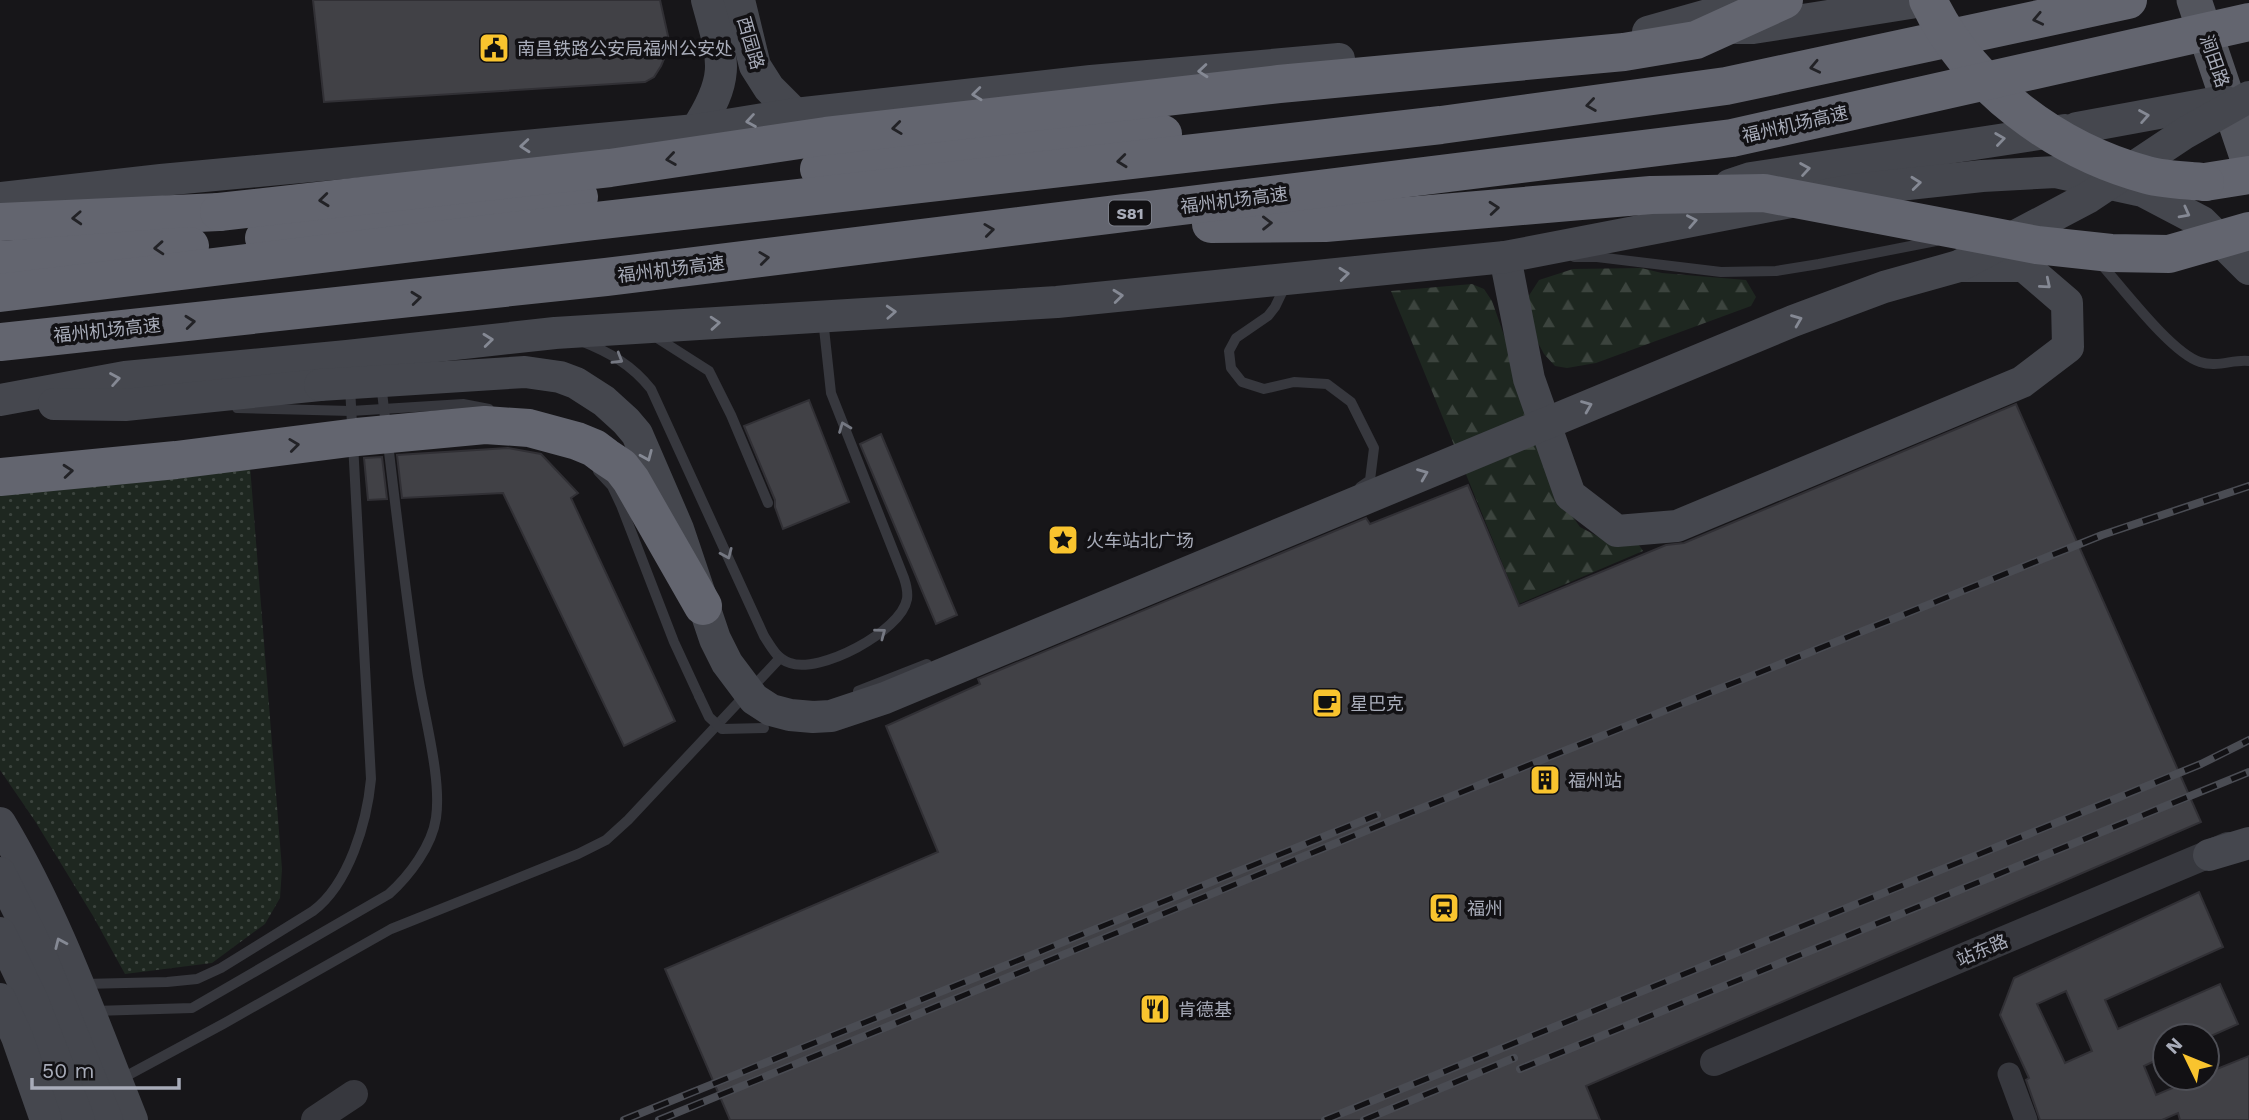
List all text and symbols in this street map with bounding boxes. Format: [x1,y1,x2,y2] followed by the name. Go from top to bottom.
[2032,11,2044,26] one-way arrow
[733,14,769,72] street label: 西园路
[477,31,511,65] public building icon: 南昌铁路公安局福州公安处
[2196,32,2234,90] street label: 涧田路
[517,38,733,59] place label: 南昌铁路公安局福州公安处
[1809,59,1821,74] one-way arrow
[1197,63,1208,78] one-way arrow
[971,86,982,101] one-way arrow
[1585,97,1597,112] one-way arrow
[1740,102,1850,146] street label: 福州机场高速
[2138,109,2150,124] one-way arrow
[745,113,757,128] one-way arrow
[891,121,902,136] one-way arrow
[1994,132,2006,147] one-way arrow
[519,138,530,153] one-way arrow
[665,151,677,166] one-way arrow
[1116,154,1128,169] one-way arrow
[1799,162,1811,177] one-way arrow
[1911,176,1922,191] one-way arrow
[1179,183,1289,217] street label: 福州机场高速
[318,192,329,207] one-way arrow
[1109,200,1151,226] road number: S81
[1489,201,1500,216] one-way arrow
[2178,205,2190,218] one-way arrow
[71,211,82,226] one-way arrow
[1262,215,1273,231] one-way arrow
[1686,215,1698,230] one-way arrow
[984,223,995,238] one-way arrow
[153,240,164,255] one-way arrow
[758,250,769,265] one-way arrow
[616,252,726,286] street label: 福州机场高速
[1339,266,1350,281] one-way arrow
[2037,276,2050,288] one-way arrow
[1113,289,1124,304] one-way arrow
[410,290,422,305] one-way arrow
[886,304,897,319] one-way arrow
[52,314,162,346] street label: 福州机场高速
[184,314,196,329] one-way arrow
[1791,314,1803,328] one-way arrow
[709,315,720,330] one-way arrow
[482,333,494,348] one-way arrow
[610,351,623,364] one-way arrow
[109,372,121,387] one-way arrow
[1580,401,1592,415] one-way arrow
[839,422,853,434] one-way arrow
[288,438,300,453] one-way arrow
[639,449,653,461] one-way arrow
[62,463,74,478] one-way arrow
[1416,468,1428,482] one-way arrow
[1046,523,1080,557] place icon: 火车站北广场
[1086,530,1194,551] place label: 火车站北广场
[719,547,733,559] one-way arrow
[874,629,886,641] one-way arrow
[1310,686,1344,720] cafe icon: 星巴克
[1350,693,1404,714] place label: 星巴克
[1528,763,1562,797] building icon: 福州站
[1568,770,1622,791] place label: 福州站
[1427,891,1461,925] station icon: 福州
[1467,898,1503,919] place label: 福州
[1953,930,2011,970] street label: 站东路
[55,938,69,950] one-way arrow
[1138,992,1172,1026] restaurant icon: 肯德基
[1178,999,1232,1020] place label: 肯德基
[2151,1022,2221,1092] north arrow
[2161,1033,2187,1059] text: N
[32,1046,178,1090] scale bar
[42,1058,94,1083] text: 50 m

